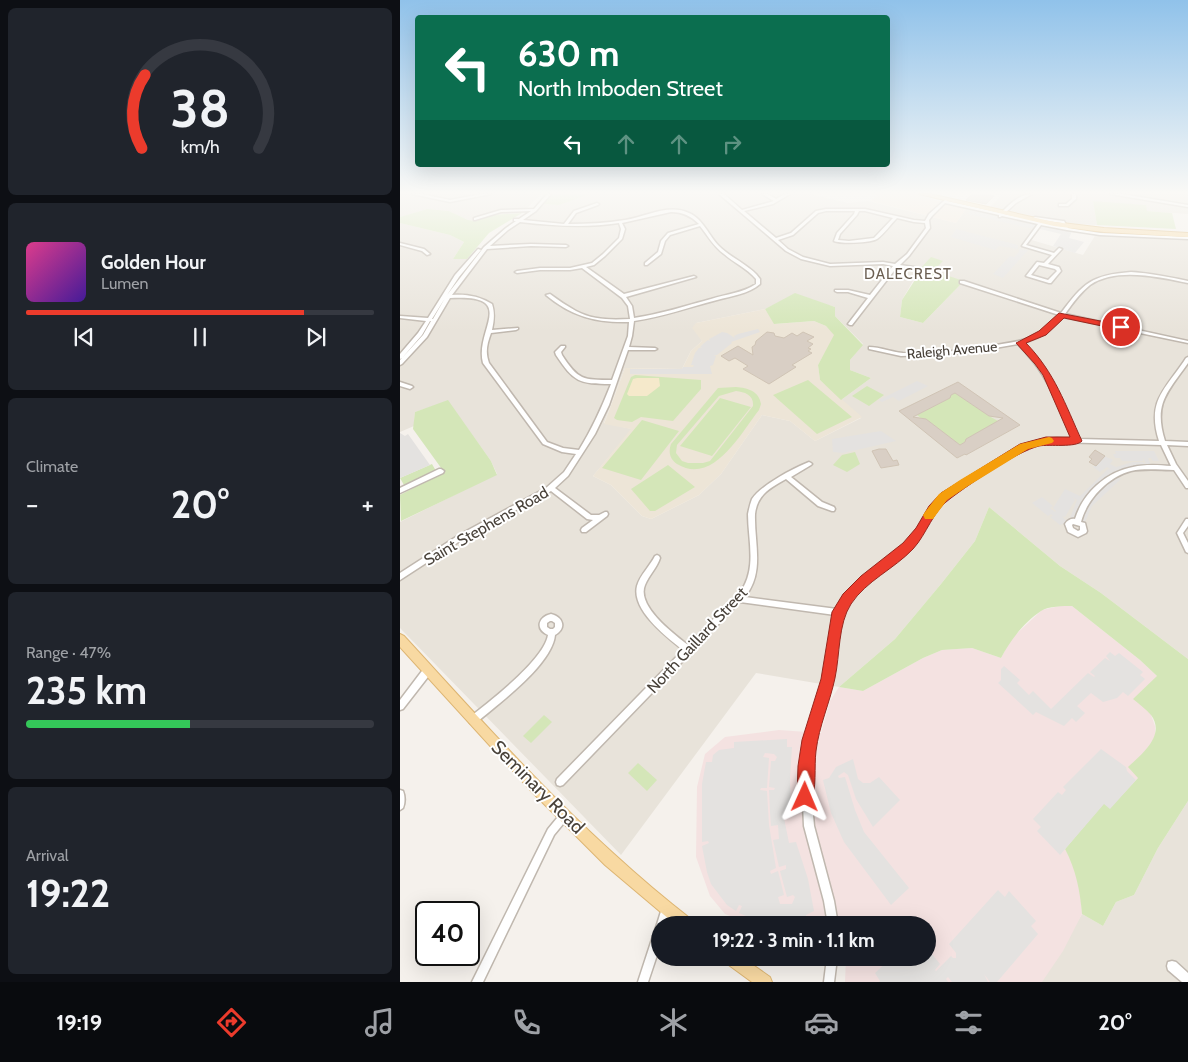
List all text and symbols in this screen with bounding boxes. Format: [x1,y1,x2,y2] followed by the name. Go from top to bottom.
[518,32,620,75] text: 630 m
[435,35,500,100] icon: left
[518,75,723,102] text: North Imboden Street
[170,77,230,140] text: 38
[559,130,587,158] icon: left
[612,130,640,158] icon: ahead
[665,130,693,158] icon: ahead
[718,130,746,158] icon: right
[180,136,220,157] text: km/h
[101,251,206,274] text: Golden Hour
[864,265,952,283] district label: DALECREST
[101,274,148,293] text: Lumen
[1100,306,1142,348] pin
[1107,313,1135,341] icon: arrive
[70,323,98,351] icon: previous
[186,323,214,351] icon: pause
[302,323,330,351] icon: next
[906,337,998,363] street label: Raleigh Avenue
[26,457,78,476] text: Climate
[171,481,229,528] text: 20°
[420,483,552,569] street label: Saint Stephens Road
[26,487,38,521] text: −
[362,487,374,521] text: +
[643,583,751,697] street label: North Gaillard Street
[26,643,111,662] text: Range · 47%
[26,667,147,714] text: 235 km
[487,736,589,838] street label: Seminary Road
[778,770,830,822] position arrow
[26,846,69,865] text: Arrival
[26,870,110,917] text: 19:22
[415,901,480,966] speed limit sign: 40
[713,929,874,952] text: 19:22 · 3 min · 1.1 km
[214,1005,249,1040] icon: directions
[362,1005,397,1040] icon: music
[509,1005,544,1040] icon: phone
[656,1005,691,1040] icon: climate
[804,1005,839,1040] icon: car
[951,1005,986,1040] icon: filters
[56,1009,102,1036] text: 19:19
[1098,1009,1132,1036] text: 20°

